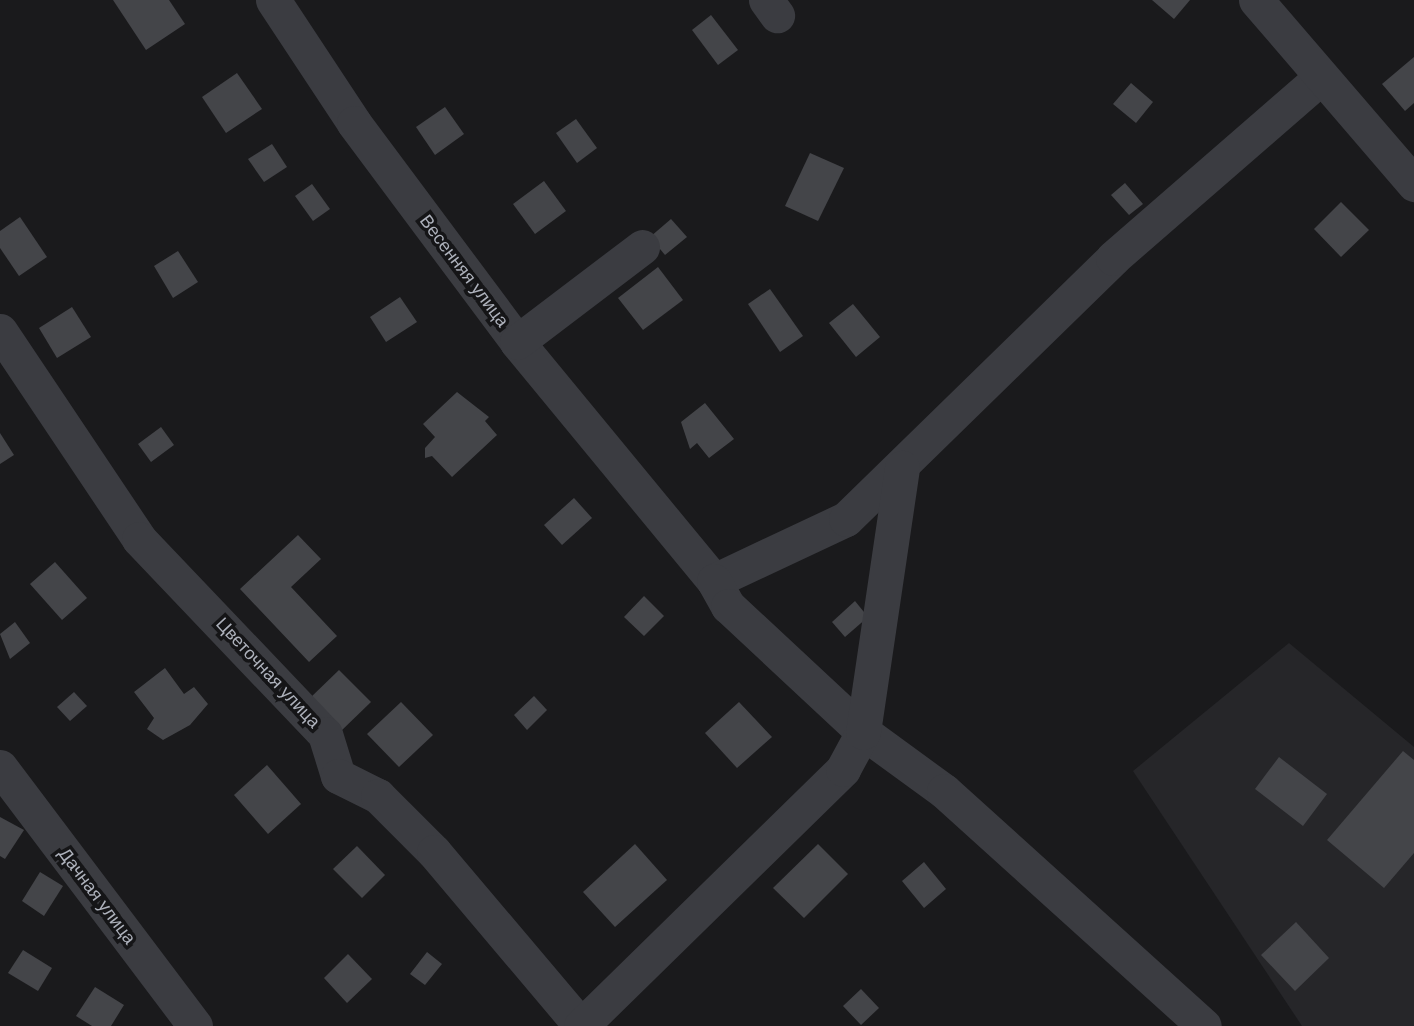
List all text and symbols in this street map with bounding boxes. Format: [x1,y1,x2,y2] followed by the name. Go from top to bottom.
[415,211,513,331] street label: Весенняя улица
[211,613,325,733] street label: Цветочная улица
[54,844,140,948] street label: Дачная улица

